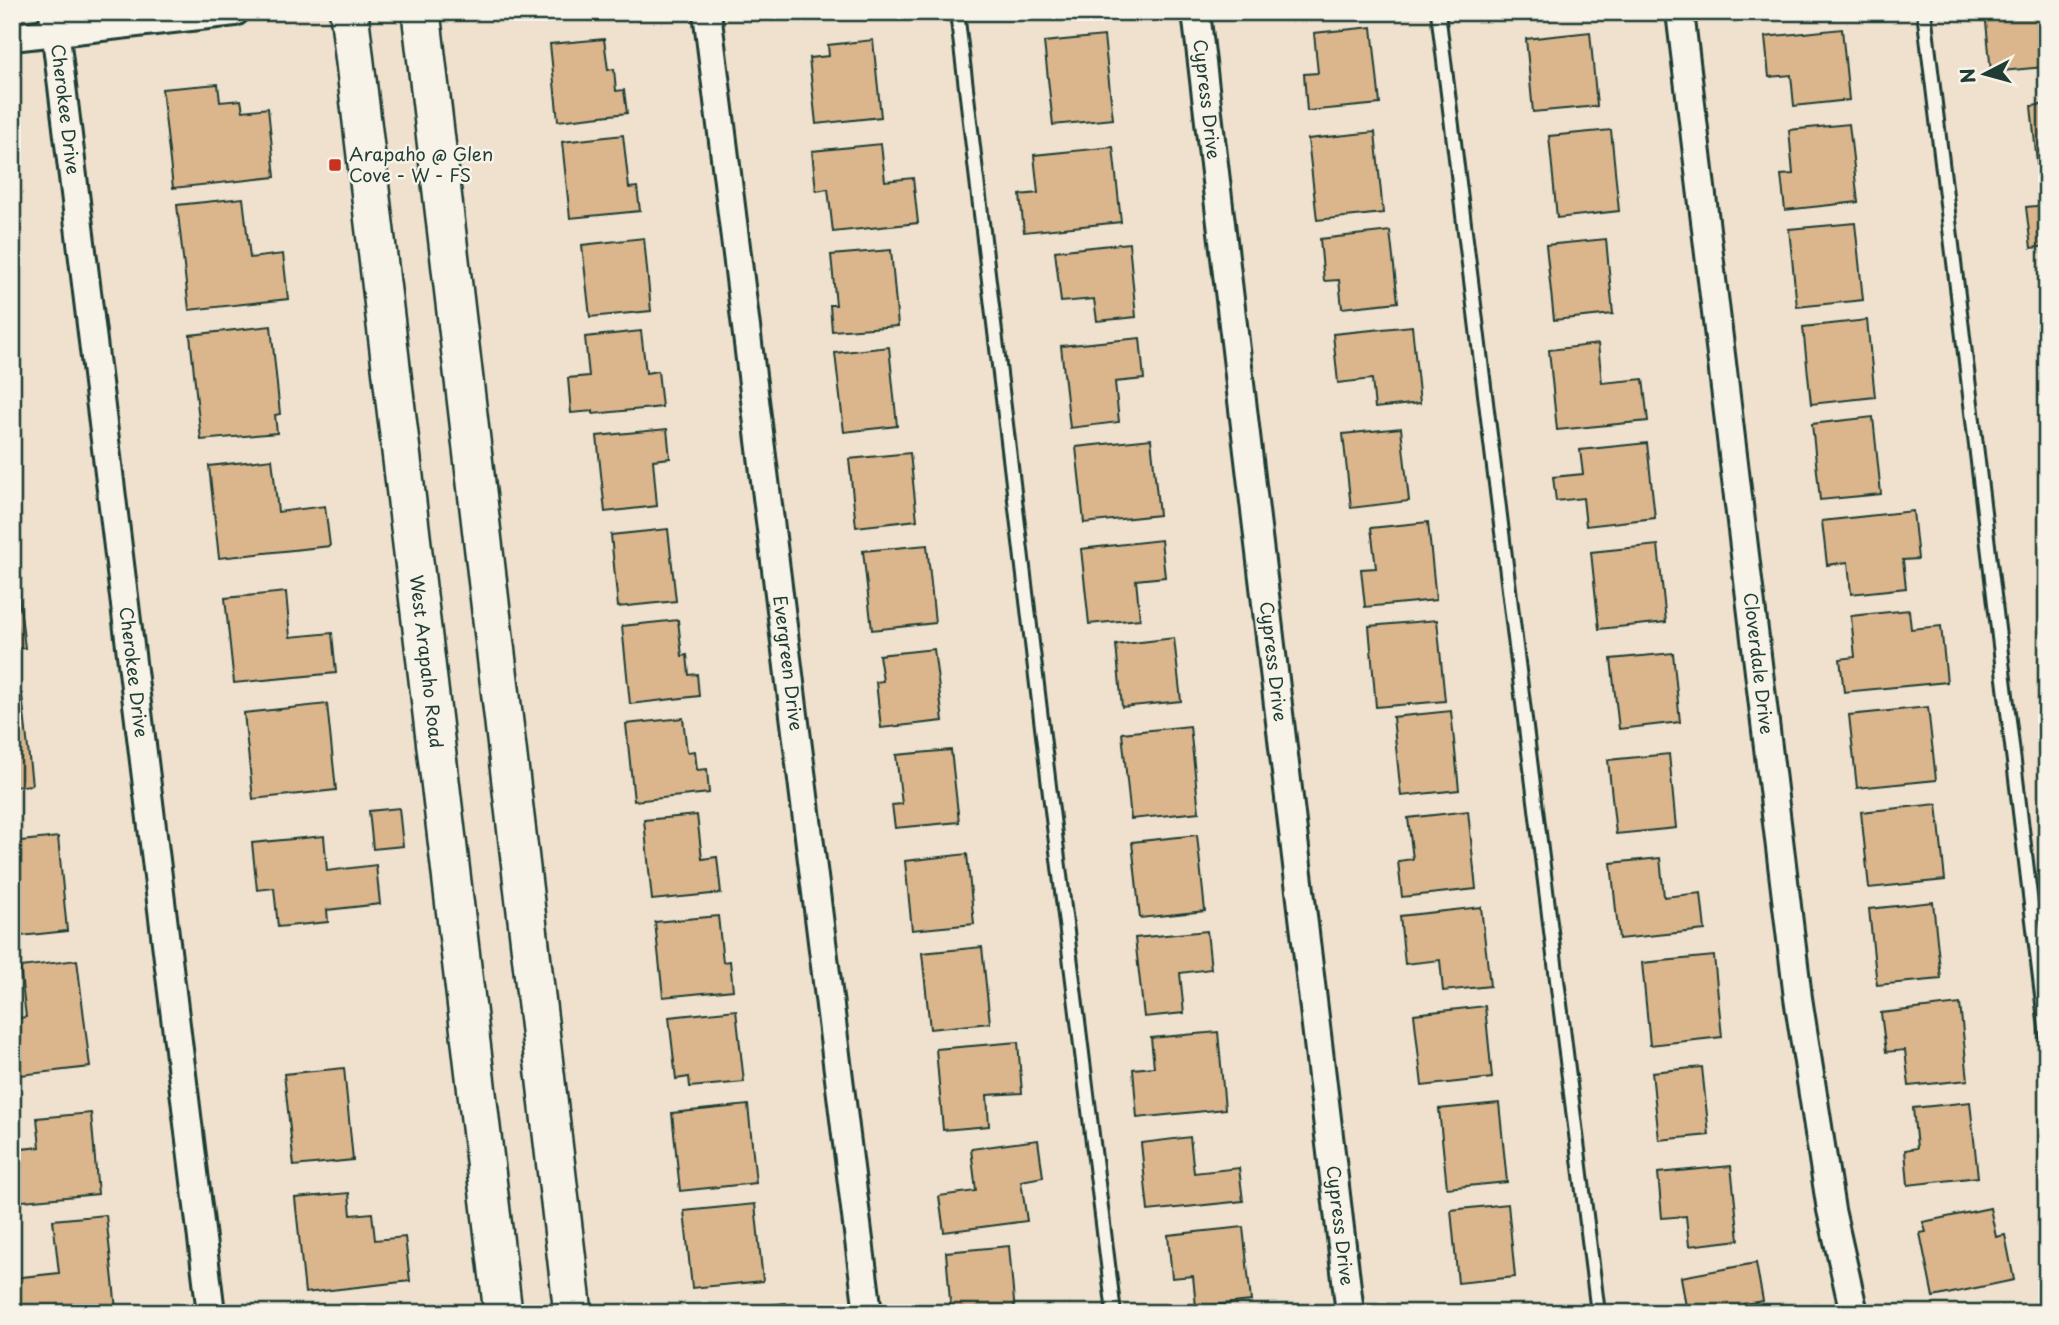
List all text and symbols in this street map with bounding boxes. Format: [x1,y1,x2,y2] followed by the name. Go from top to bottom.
[1187,38,1228,161] street label: Cypress Drive
[1951,38,2021,108] north arrow
[45,42,88,176] street label: Cherokee Drive
[1952,67,1982,85] text: N
[349,140,493,188] place label: Arapaho @ Glen Cove - W - FS
[327,157,343,173] marker: Arapaho @ Glen Cove - W - FS
[404,573,451,749] street label: West Arapaho Road
[1738,591,1781,736] street label: Cloverdale Drive
[767,594,811,732] street label: Evergreen Drive
[1254,600,1295,723] street label: Cypress Drive
[113,605,156,739] street label: Cherokee Drive
[1321,1164,1362,1287] street label: Cypress Drive

